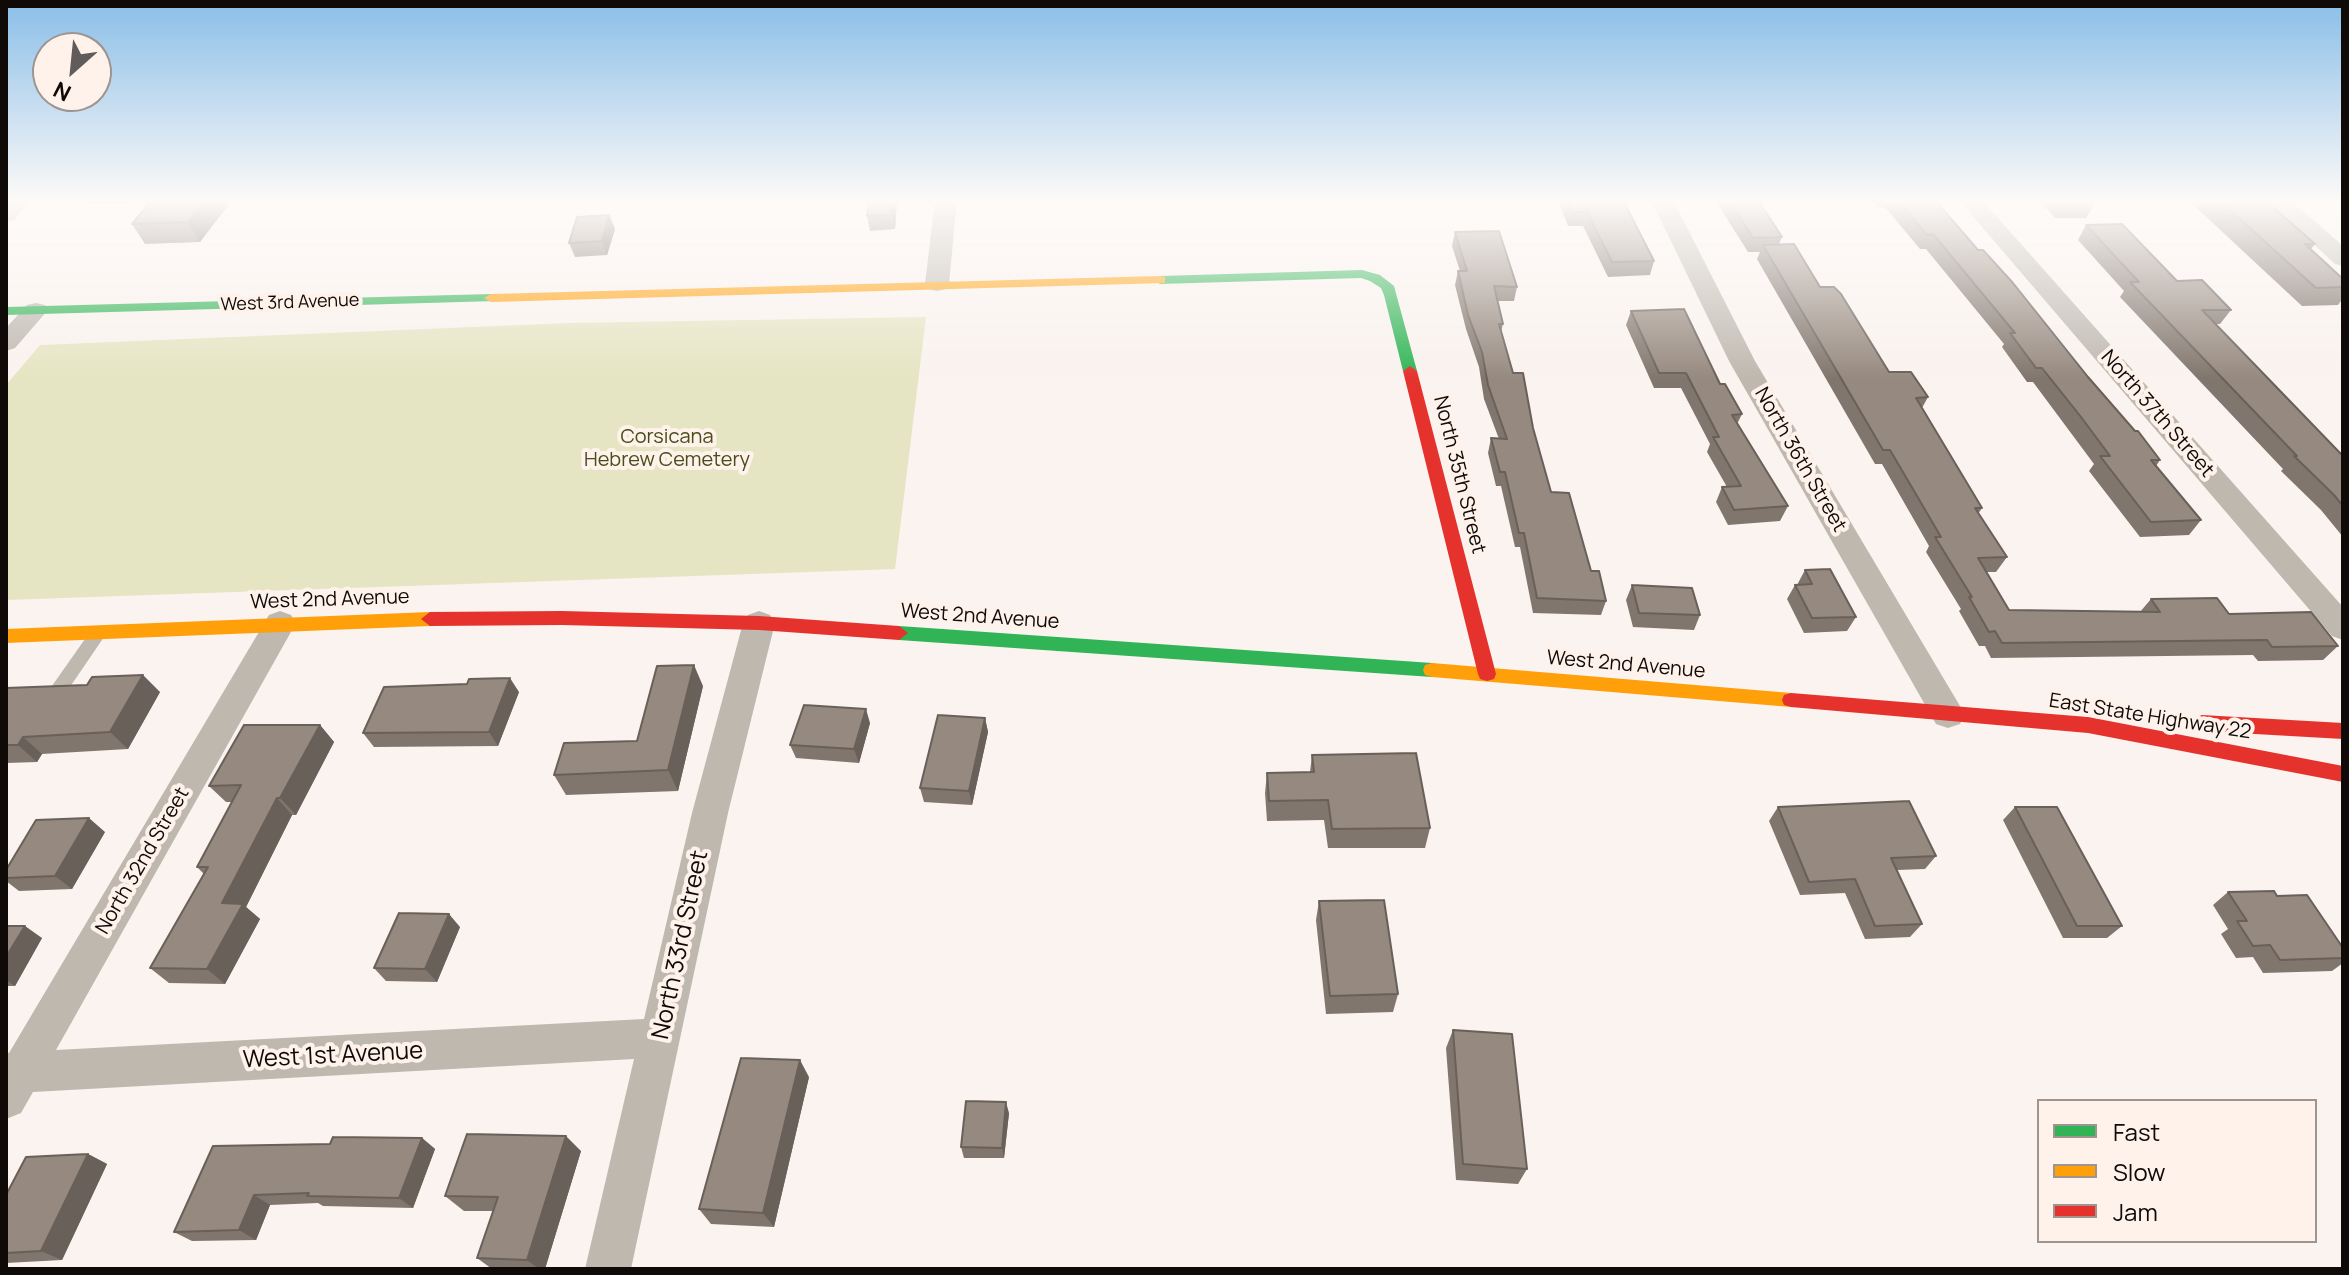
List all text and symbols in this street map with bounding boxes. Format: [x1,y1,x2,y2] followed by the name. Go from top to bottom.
[32,32,112,112] north arrow
[48,75,76,109] text: N
[220,290,360,316] street label: West 3rd Avenue
[2095,346,2219,482] street label: North 37th Street
[1749,384,1851,536] street label: North 36th Street
[1428,394,1490,556] street label: North 35th Street
[584,425,750,472] park label: Corsicana Hebrew Cemetery
[250,585,410,615] street label: West 2nd Avenue
[900,599,1060,635] street label: West 2nd Avenue
[1546,646,1706,684] street label: West 2nd Avenue
[2047,689,2253,745] street label: East State Highway 22
[91,783,195,939] street label: North 32nd Street
[647,848,715,1042] street label: North 33rd Street
[242,1037,424,1075] street label: West 1st Avenue
[2037,1099,2317,1243] legend
[2113,1115,2160,1148] text: Fast
[2113,1155,2166,1188] text: Slow
[2113,1195,2158,1228] text: Jam

